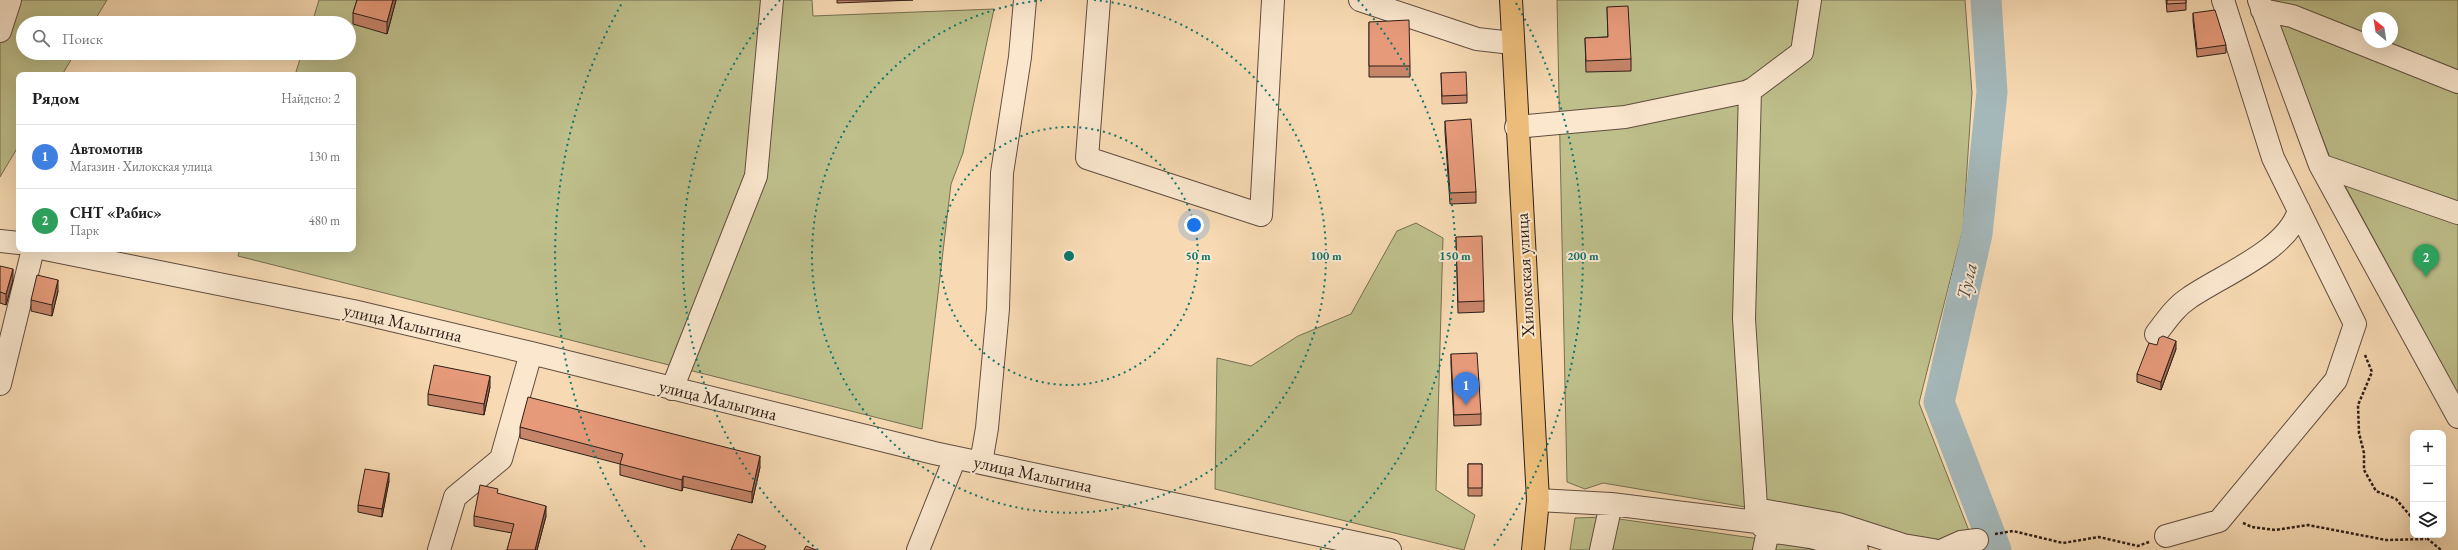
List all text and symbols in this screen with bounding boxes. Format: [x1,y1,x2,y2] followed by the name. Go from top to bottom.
[2362,12,2398,48] north arrow
[16,16,356,60] search box
[30,27,52,49] icon: search
[62,29,103,48] text: Поиск
[32,87,80,109] text: Рядом
[281,90,340,107] text: Найдено: 2
[70,139,143,158] text: Автомотив
[42,148,48,165] text: 1
[309,148,340,165] text: 130 m
[70,158,212,175] text: Магазин · Хилокская улица
[70,203,162,222] text: СНТ «Рабис»
[42,212,48,229] text: 2
[309,212,340,229] text: 480 m
[1510,212,1539,339] street label: Хилокская улица
[1184,215,1204,235] your location
[70,222,99,239] text: Парк
[2413,244,2439,277] pin: 2
[1185,248,1211,264] text: 50 m
[1310,248,1342,264] text: 100 m
[1439,248,1471,264] text: 150 m
[1567,248,1599,264] text: 200 m
[1062,249,1076,263] centre of rings
[1950,260,1983,302] water label: Тула
[342,298,465,347] street label: улица Малыгина
[1453,372,1479,405] pin: 1
[657,374,780,425] street label: улица Малыгина
[2410,430,2446,538] map controls
[2410,430,2446,466] button: +
[972,450,1095,497] street label: улица Малыгина
[2410,466,2446,502] button: −
[2410,502,2446,538] button: layers

